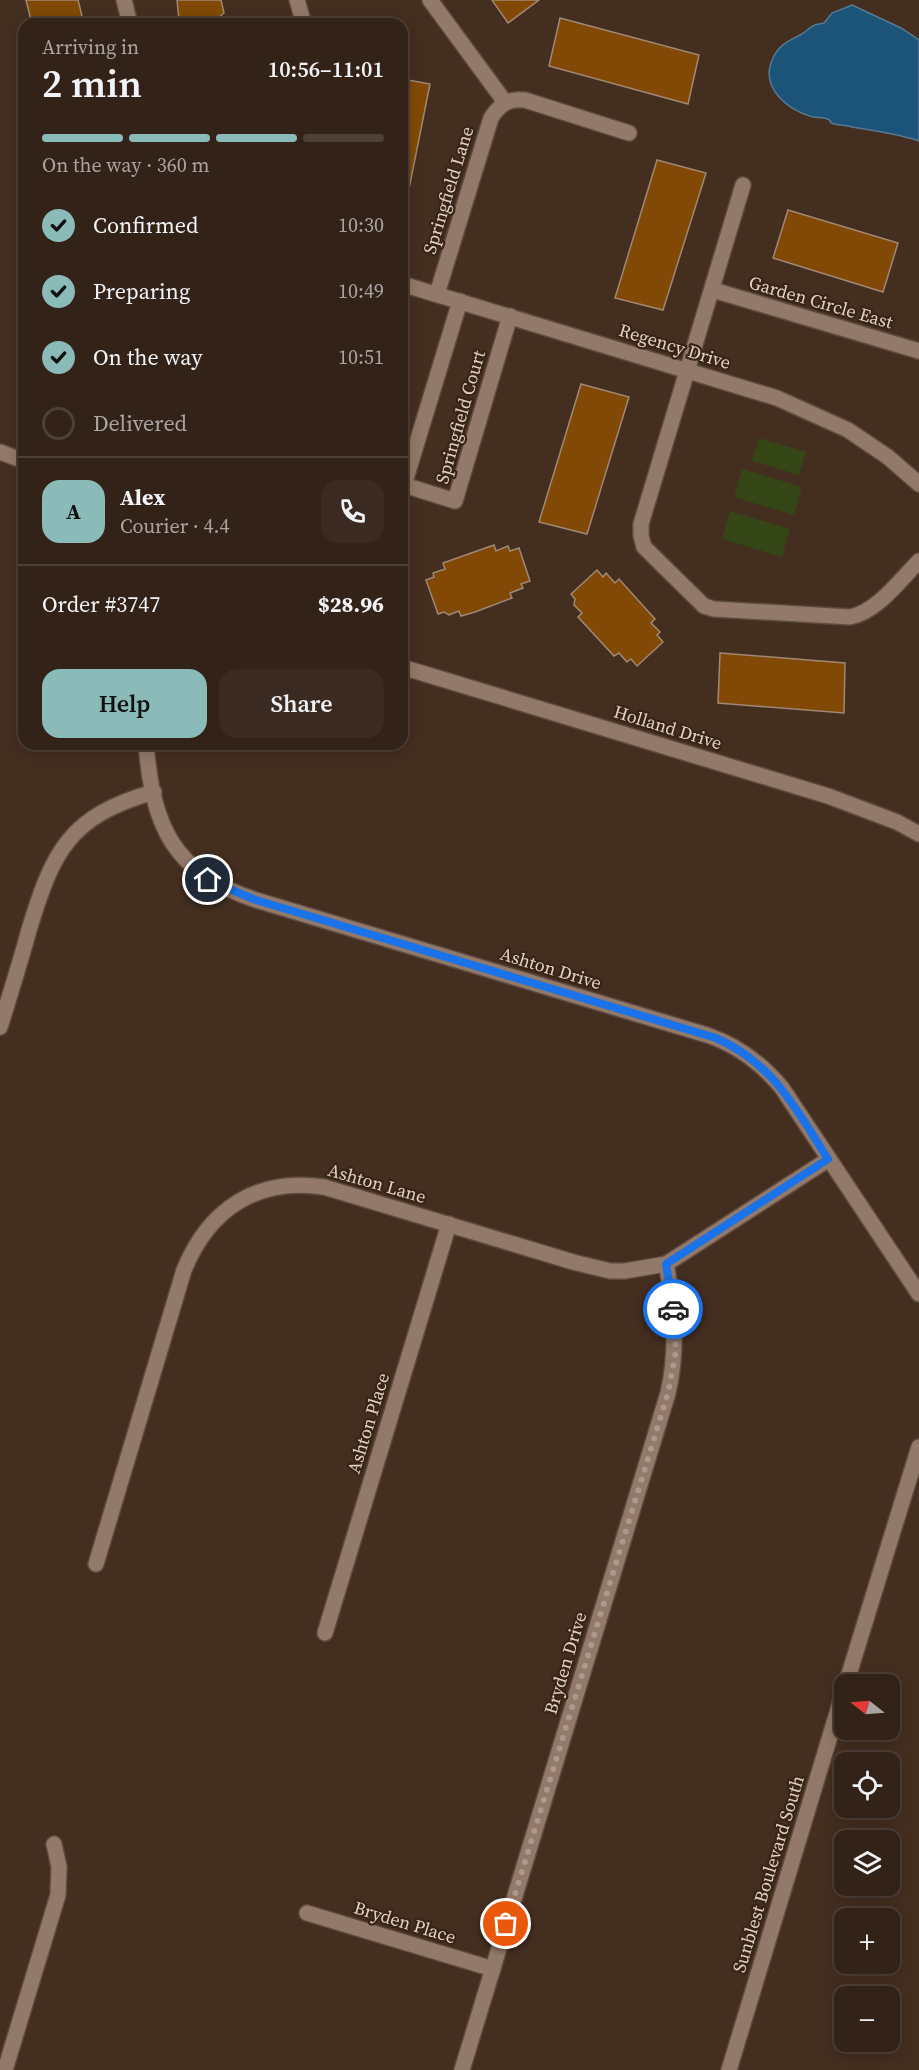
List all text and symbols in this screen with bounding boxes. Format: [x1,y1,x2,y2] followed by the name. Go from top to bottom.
[42,33,139,61] text: Arriving in
[268,54,384,84] text: 10:56–11:01
[42,57,142,110] text: 2 min
[417,123,479,257] street label: Springfield Lane
[42,151,209,179] text: On the way · 360 m
[42,209,75,242] icon: check
[93,210,198,240] text: Confirmed
[338,211,384,239] text: 10:30
[746,270,896,335] street label: Garden Circle East
[42,275,75,308] icon: check
[93,276,190,306] text: Preparing
[338,277,384,305] text: 10:49
[616,317,734,375] street label: Regency Drive
[42,341,75,374] icon: check
[93,342,202,372] text: On the way
[338,343,384,371] text: 10:51
[429,347,491,487] street label: Springfield Court
[93,408,187,438] text: Delivered
[321,480,384,543] button: phone
[120,482,165,512] text: Alex
[66,496,81,526] text: A
[120,512,229,540] text: Courier · 4.4
[42,589,160,619] text: Order #3747
[318,589,384,619] text: $28.96
[42,669,207,738] button: Help
[219,669,384,738] button: Share
[611,699,725,755] street label: Holland Drive
[182,854,233,905] pin
[191,863,224,896] icon: home
[497,941,605,995] street label: Ashton Drive
[325,1157,429,1209] street label: Ashton Lane
[643,1279,703,1339] courier
[657,1293,690,1326] icon: car
[341,1370,395,1476] street label: Ashton Place
[538,1609,592,1717] street label: Bryden Drive
[834,1674,900,1740] north arrow
[834,1674,900,2052] map controls
[834,1752,900,1818] button: locate
[726,1772,810,1976] street label: Sunblest Boulevard South
[834,1830,900,1896] button: layers
[351,1895,459,1949] street label: Bryden Place
[480,1898,531,1949] pin
[489,1907,522,1940] icon: bag
[834,1908,900,1974] button: +
[834,1986,900,2052] button: −

